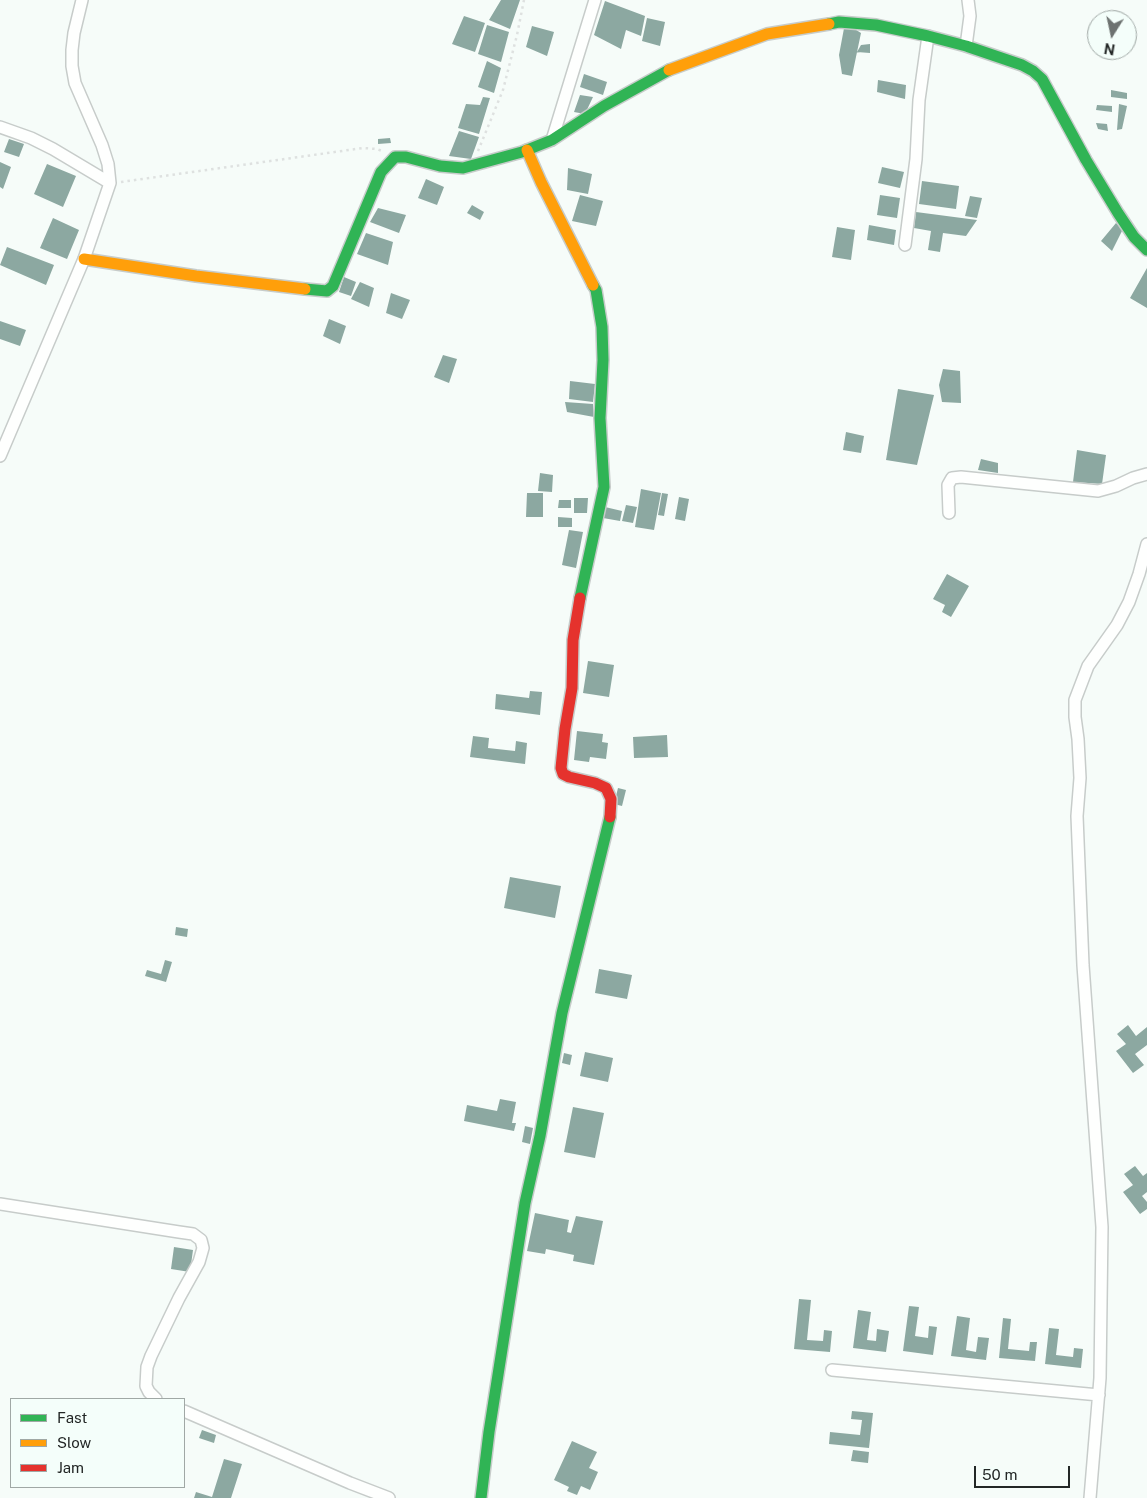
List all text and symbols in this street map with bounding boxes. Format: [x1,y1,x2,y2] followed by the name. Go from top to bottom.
[1087,10,1137,60] north arrow
[1103,40,1116,58] text: N
[10,1398,185,1488] legend
[57,1409,87,1426] text: Fast
[57,1434,91,1451] text: Slow
[977,1456,1073,1488] scale bar
[57,1459,84,1476] text: Jam
[982,1466,1017,1483] text: 50 m

